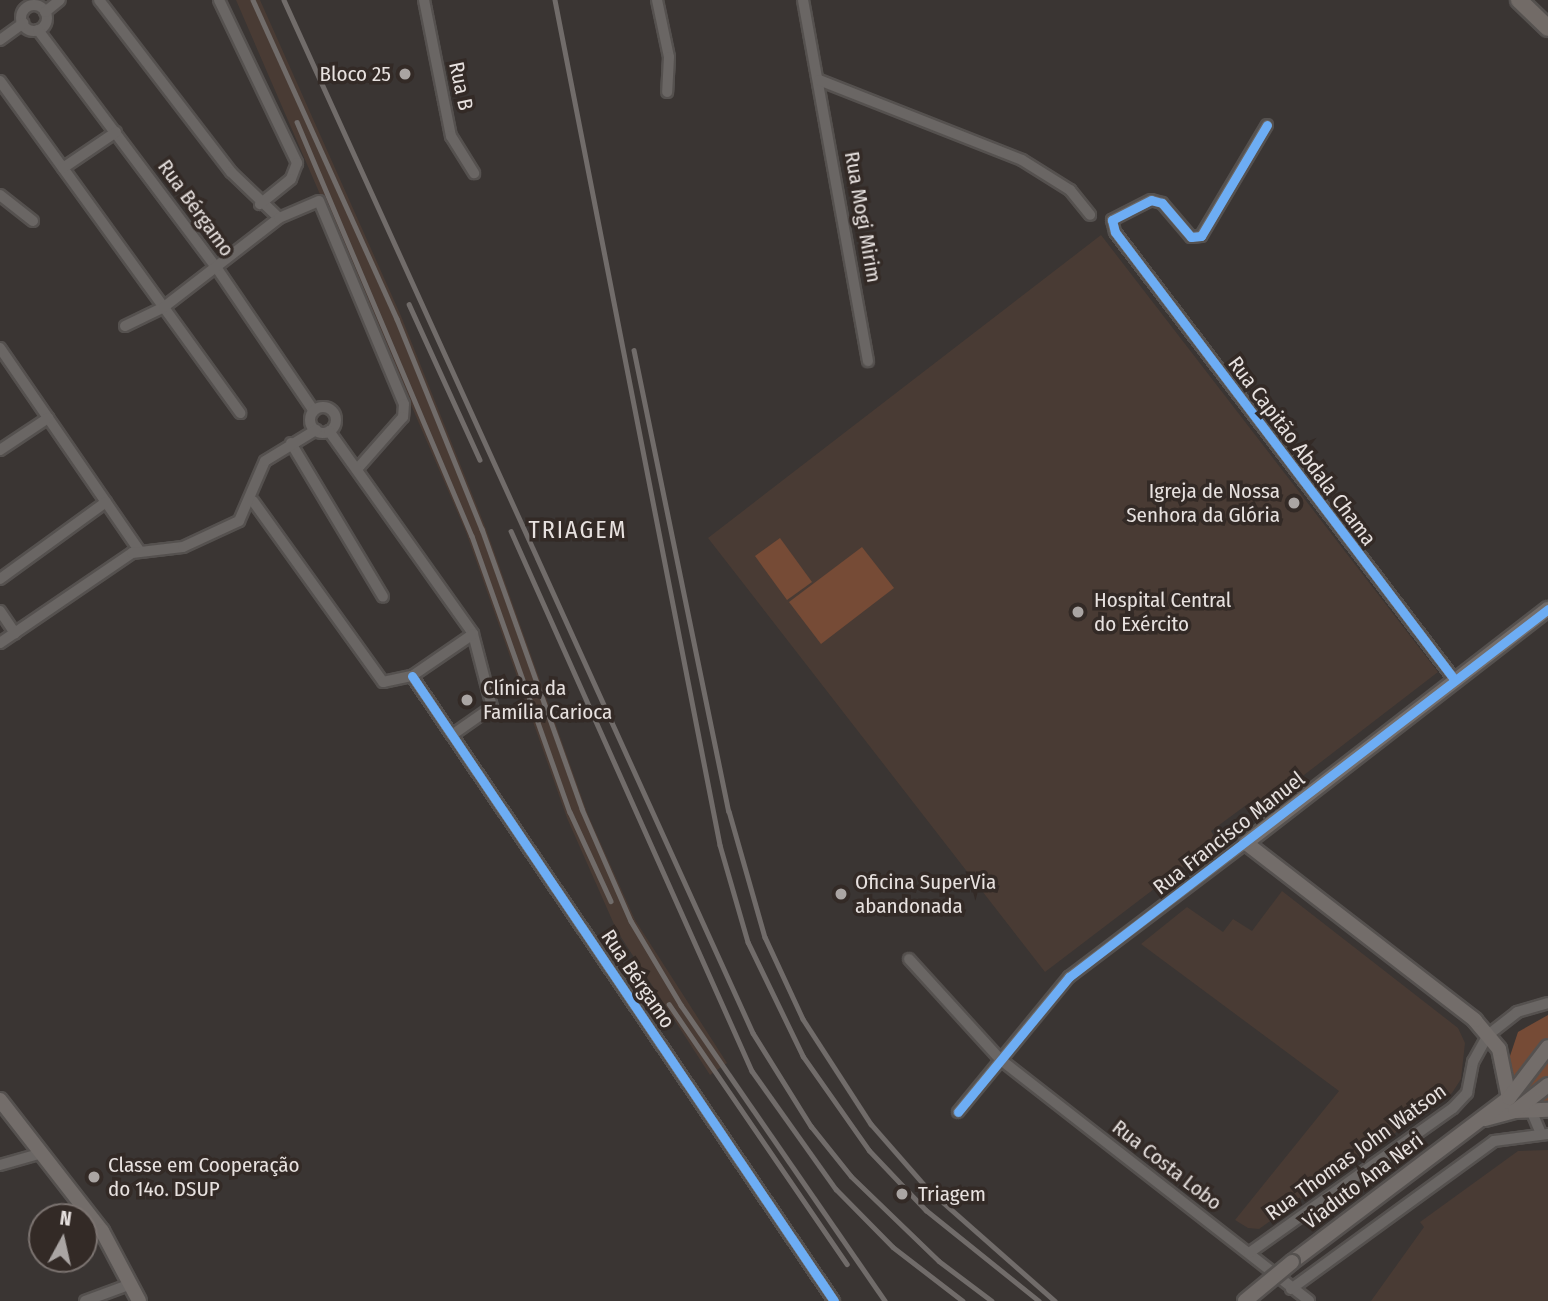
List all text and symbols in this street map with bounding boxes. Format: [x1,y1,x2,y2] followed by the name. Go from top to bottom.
[444,59,478,113] street label: Rua B
[320,61,391,87] place label: Bloco 25
[397,66,413,82] marker: Bloco 25
[839,149,887,285] street label: Rua Mogi Mirim
[152,155,240,261] street label: Rua Bérgamo
[1223,351,1381,551] street label: Rua Capitão Abdala Chama
[1126,478,1280,528] place label: Igreja de Nossa Senhora da Glória
[1286,495,1302,511] marker: Igreja de Nossa Senhora da Glória
[529,517,627,545] district label: TRIAGEM
[1094,587,1231,637] place label: Hospital Central do Exército
[1068,602,1088,622] marker: Hospital Central do Exército
[483,675,612,725] place label: Clínica da Família Carioca
[457,690,477,710] marker: Clínica da Família Carioca
[1148,766,1310,900] street label: Rua Francisco Manuel
[855,869,996,919] place label: Oficina SuperVia abandonada
[833,886,849,902] marker: Oficina SuperVia abandonada
[596,925,680,1033] street label: Rua Bérgamo
[1261,1078,1451,1226] street label: Rua Thomas John Watson
[1107,1114,1227,1216] street label: Rua Costa Lobo
[1298,1128,1428,1234] street label: Viaduto Ana Neri
[108,1152,299,1202] place label: Classe em Cooperação do 14o. DSUP
[86,1169,102,1185] marker: Classe em Cooperação do 14o. DSUP
[918,1181,986,1207] place label: Triagem
[892,1184,912,1204] marker: Triagem
[28,1203,98,1273] north arrow
[58,1207,73,1231] text: N

